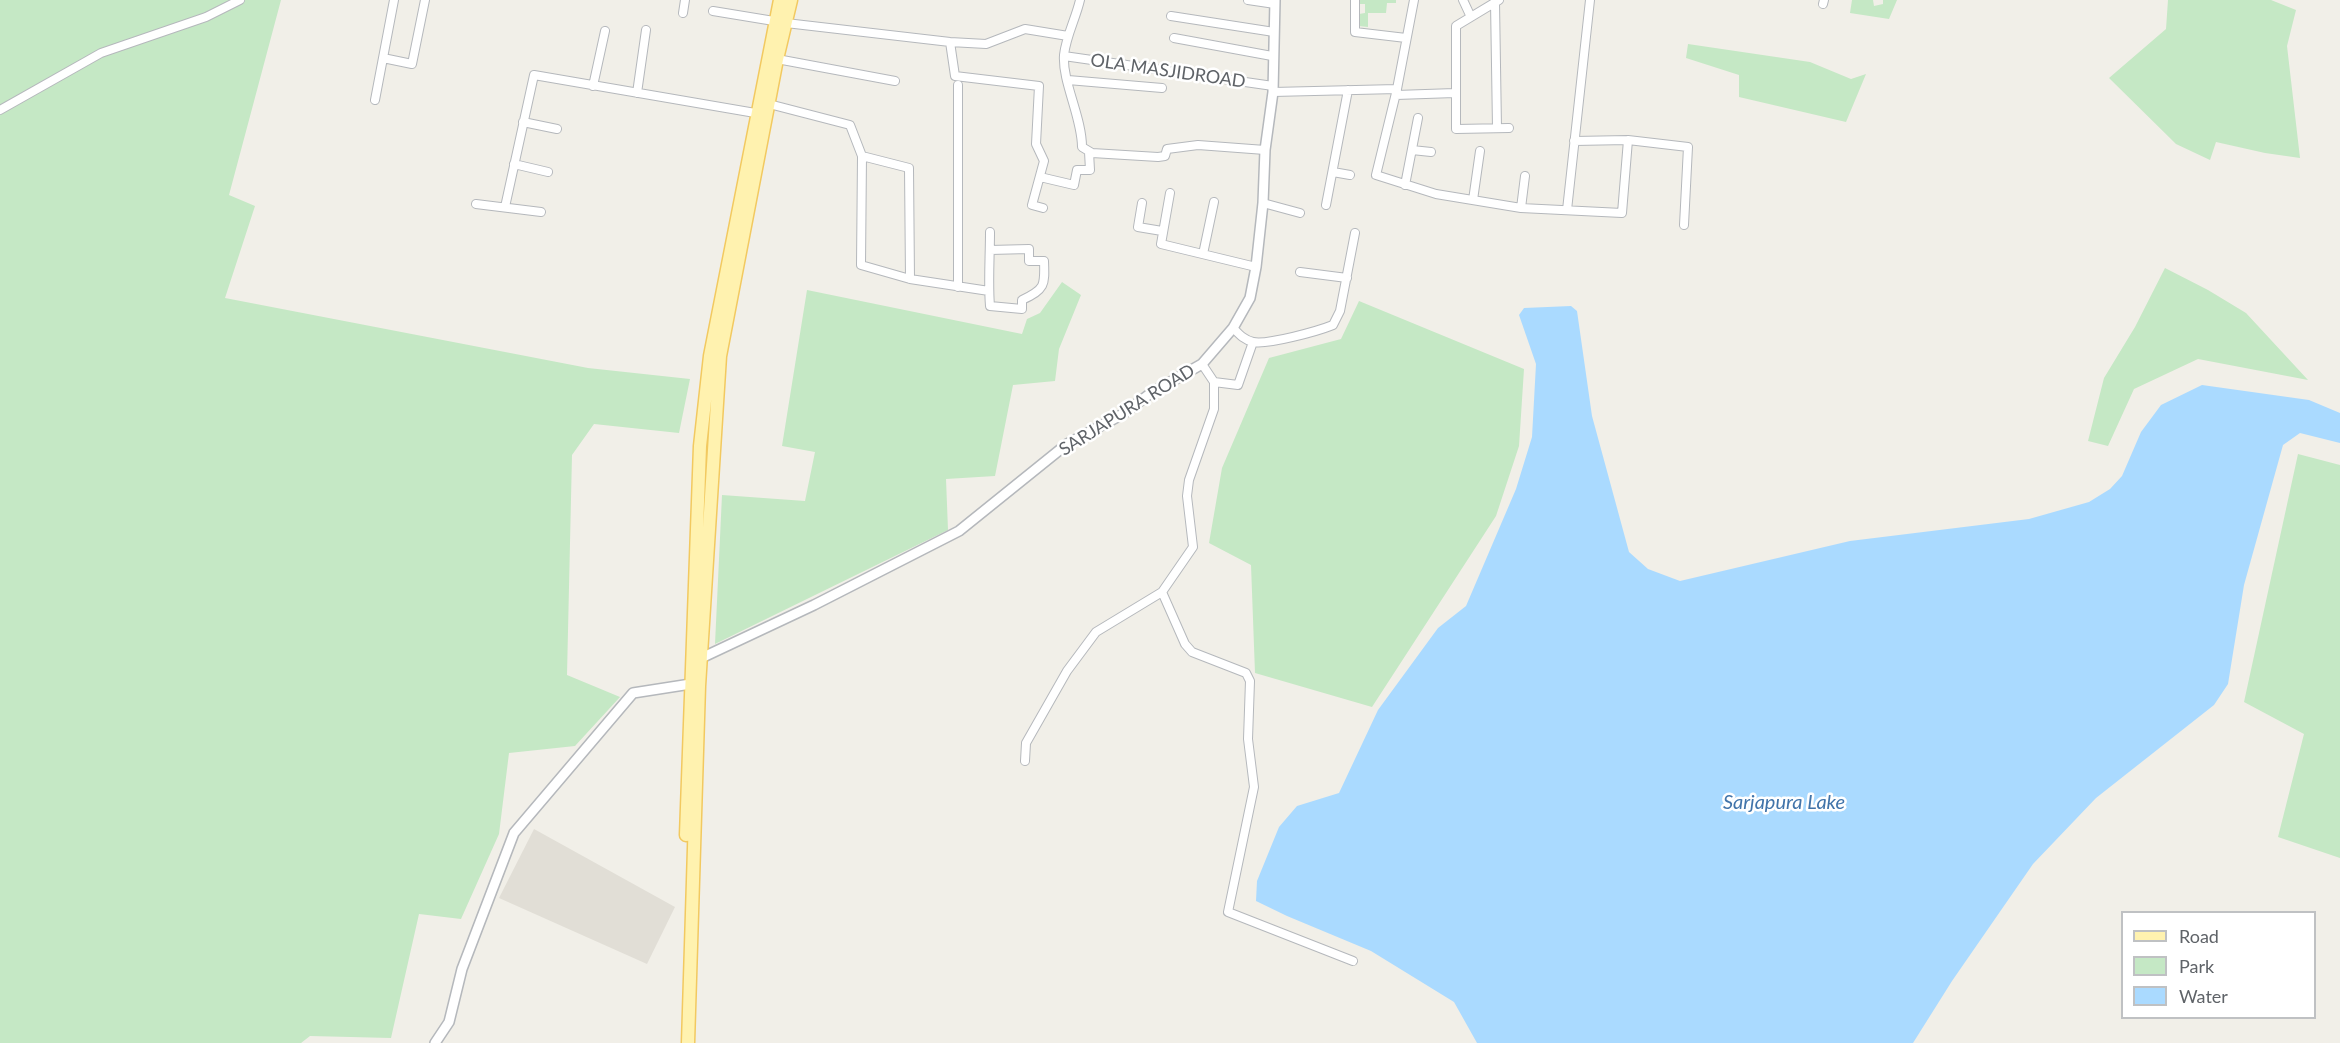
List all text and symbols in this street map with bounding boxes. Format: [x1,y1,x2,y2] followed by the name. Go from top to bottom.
[1089,49,1247,93] street label: OLA MASJIDROAD
[1055,360,1199,460] street label: SARJAPURA ROAD
[1723,791,1845,815] water label: Sarjapura Lake
[2121,911,2316,1019] legend
[2179,925,2219,947] text: Road
[2179,955,2214,977] text: Park
[2179,985,2228,1007] text: Water

